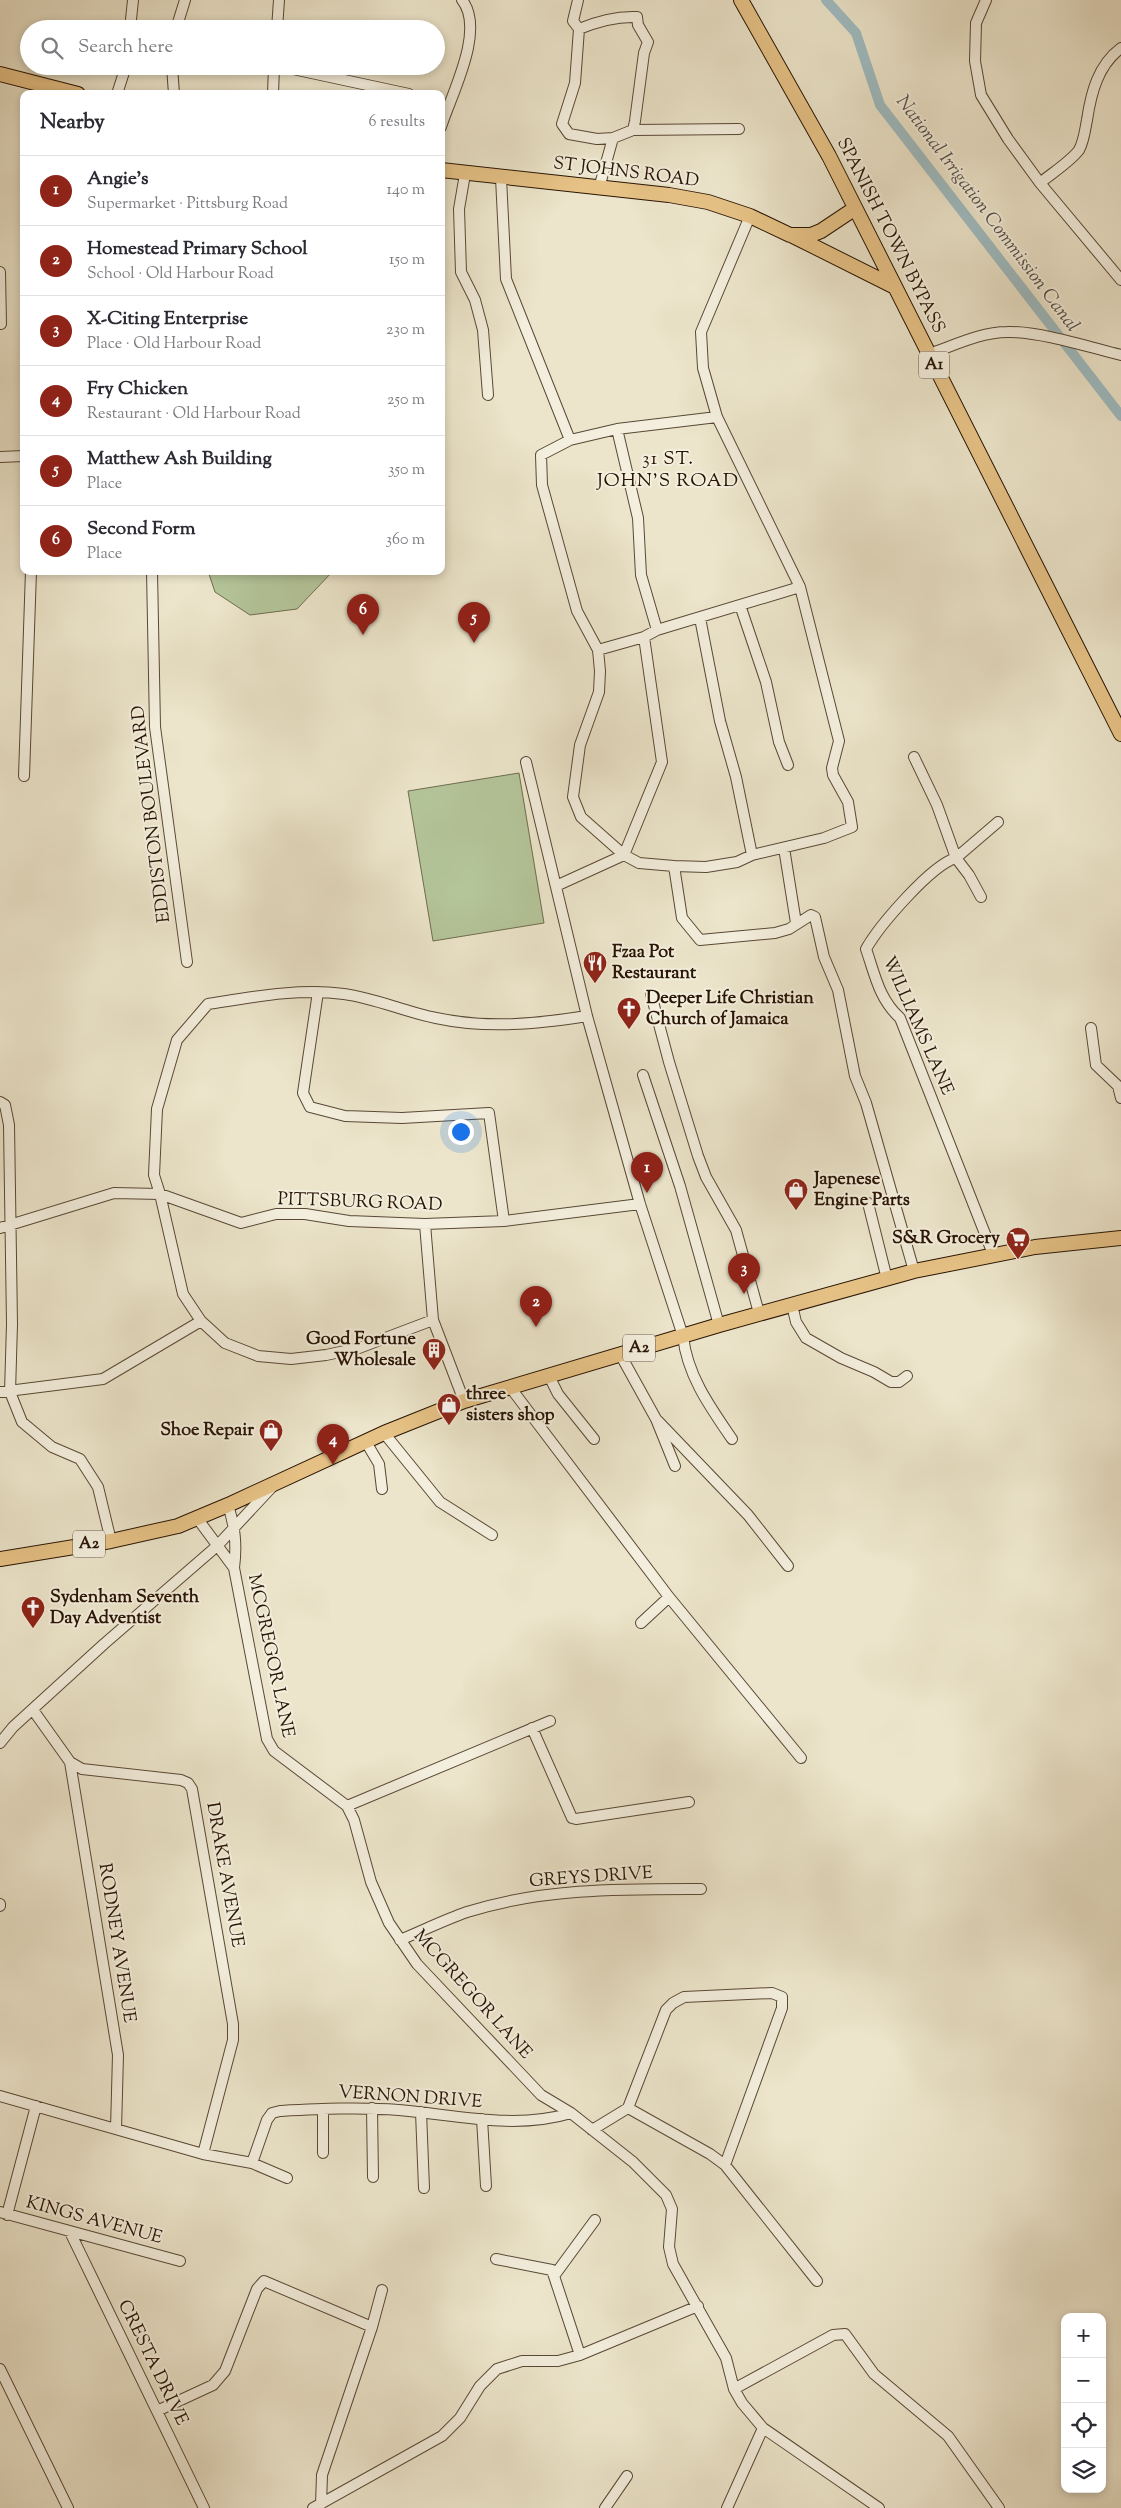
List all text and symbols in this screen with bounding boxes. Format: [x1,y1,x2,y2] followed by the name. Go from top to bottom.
[20,20,445,75] search box
[38,34,66,62] icon: search
[78,34,173,61] text: Search here
[889,90,1085,338] water label: National Irrigation Commission Canal
[40,108,105,138] text: Nearby
[369,111,425,134] text: 6 results
[829,134,951,338] street label: SPANISH TOWN BYPASS
[552,151,700,195] street label: ST JOHNS ROAD
[87,166,149,193] text: Angie's
[53,179,59,202] text: 1
[387,179,425,202] text: 140 m
[87,193,288,216] text: Supermarket · Pittsburg Road
[87,236,307,263] text: Homestead Primary School
[52,249,60,272] text: 2
[389,249,425,272] text: 150 m
[87,263,274,286] text: School · Old Harbour Road
[87,306,248,333] text: X-Citing Enterprise
[53,319,59,342] text: 3
[386,319,425,342] text: 230 m
[87,333,261,356] text: Place · Old Harbour Road
[919,352,949,378] road number: A1
[87,376,188,403] text: Fry Chicken
[52,389,60,412] text: 4
[387,389,425,412] text: 250 m
[87,403,301,426] text: Restaurant · Old Harbour Road
[87,446,272,473] text: Matthew Ash Building
[596,446,739,495] district label: 31 ST. JOHN'S ROAD
[53,459,59,482] text: 5
[388,459,425,482] text: 350 m
[87,473,122,496] text: Place
[87,516,195,543] text: Second Form
[52,529,60,552] text: 6
[386,529,425,552] text: 360 m
[87,543,122,566] text: Place
[347,594,379,635] pin: 6
[458,602,490,643] pin: 5
[126,704,178,924] street label: EDDISTON BOULEVARD
[612,940,697,987] place label: Fzaa Pot Restaurant
[582,950,608,984] restaurant icon: Fzaa Pot Restaurant
[875,952,959,1100] street label: WILLIAMS LANE
[646,986,814,1033] place label: Deeper Life Christian Church of Jamaica
[616,996,642,1030] church icon: Deeper Life Christian Church of Jamaica
[448,1119,474,1145] your location
[631,1152,663,1193] pin: 1
[812,1167,910,1214] place label: Japenese Engine Parts
[783,1177,809,1211] shop icon: Japenese Engine Parts
[277,1187,443,1219] street label: PITTSBURG ROAD
[892,1226,1000,1252] place label: S&R Grocery
[1005,1226,1031,1260] supermarket icon: S&R Grocery
[728,1253,760,1294] pin: 3
[520,1286,552,1327] pin: 2
[306,1327,417,1374] place label: Good Fortune Wholesale
[623,1335,655,1362] road number: A2
[421,1337,447,1371] building icon: Good Fortune Wholesale
[466,1382,555,1429] place label: three sisters shop
[436,1392,462,1426] shop icon: three sisters shop
[160,1418,254,1444] place label: Shoe Repair
[258,1418,284,1452] shop icon: Shoe Repair
[317,1424,349,1465] pin: 4
[73,1530,105,1558] road number: A2
[240,1572,300,1740] street label: MCGREGOR LANE
[50,1585,200,1632] place label: Sydenham Seventh Day Adventist
[20,1595,46,1629] church icon: Sydenham Seventh Day Adventist
[198,1800,250,1950] street label: DRAKE AVENUE
[91,1861,141,2025] street label: RODNEY AVENUE
[528,1861,654,1895] street label: GREYS DRIVE
[407,1924,538,2066] street label: MCGREGOR LANE
[337,2080,483,2116] street label: VERNON DRIVE
[23,2190,165,2252] street label: KINGS AVENUE
[110,2296,194,2430] street label: CRESTA DRIVE
[1061,2313,1106,2493] map controls
[1061,2313,1106,2358] button: +
[1061,2358,1106,2403] button: −
[1061,2403,1106,2448] button: locate
[1061,2448,1106,2493] button: layers

